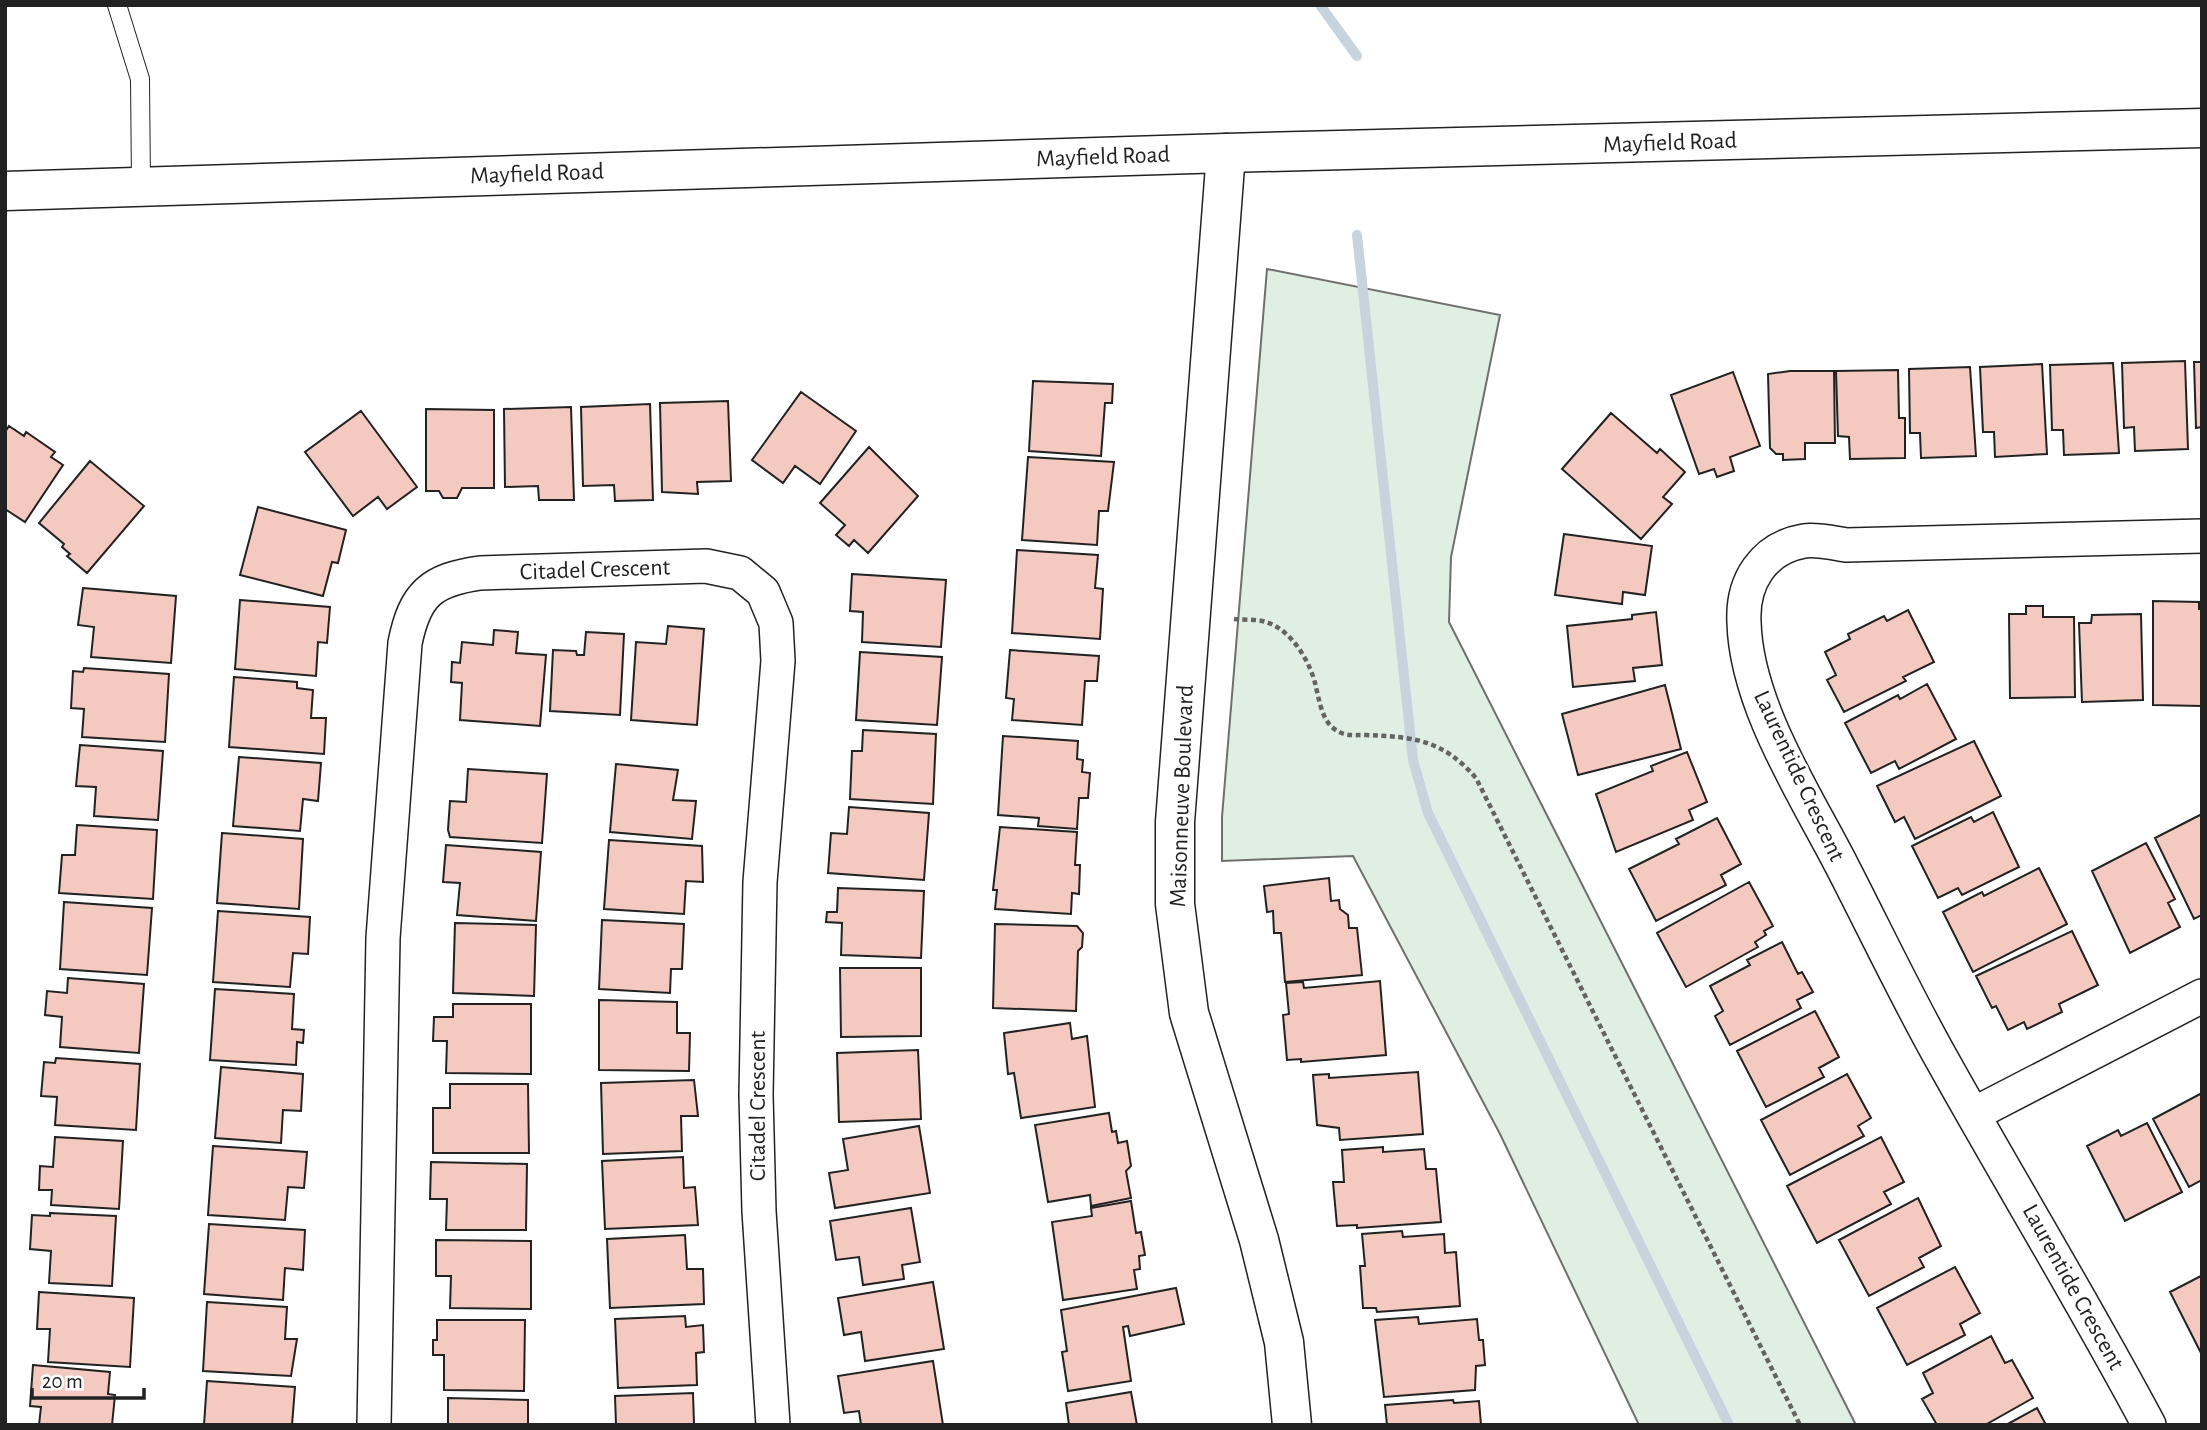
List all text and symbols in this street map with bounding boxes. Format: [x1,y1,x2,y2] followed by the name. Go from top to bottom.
[1603,129,1737,157] street label: Mayfield Road
[1036,143,1170,171] street label: Mayfield Road
[470,160,604,188] street label: Mayfield Road
[519,555,671,585] street label: Citadel Crescent
[1166,684,1198,908] street label: Maisonneuve Boulevard
[1749,687,1849,865] street label: Laurentide Crescent
[746,1030,770,1181] street label: Citadel Crescent
[2018,1200,2129,1374] street label: Laurentide Crescent
[32,1356,144,1400] scale bar
[42,1371,83,1392] text: 20 m

